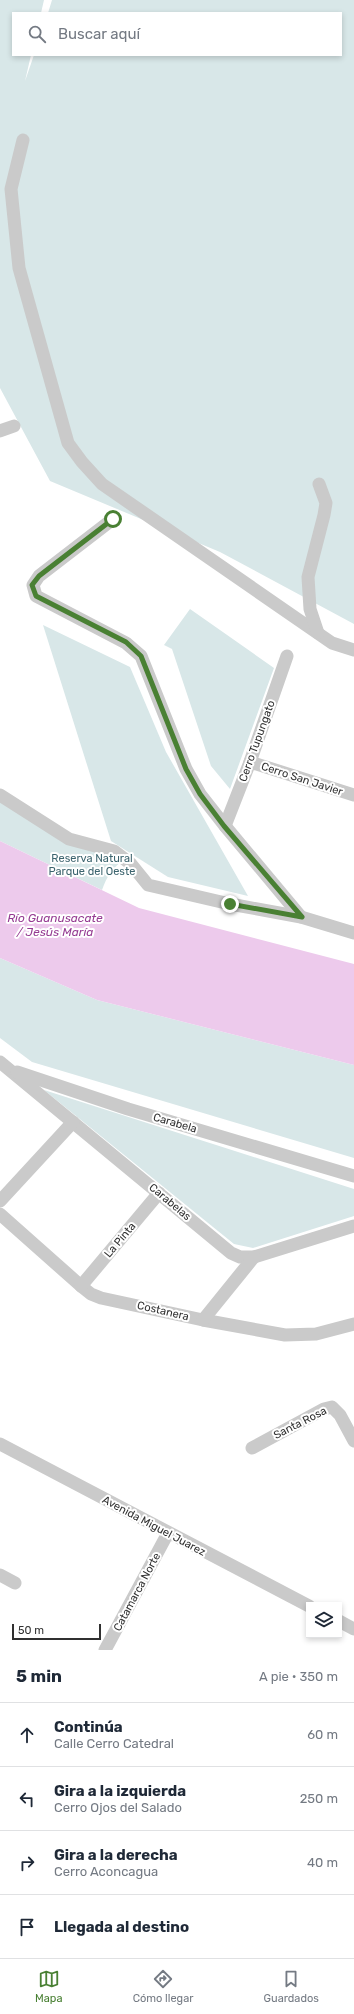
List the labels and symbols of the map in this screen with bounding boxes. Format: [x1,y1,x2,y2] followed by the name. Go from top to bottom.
[104,510,122,528] route start
[236,699,278,783] street label: Cerro Tupungato
[260,760,345,799] street label: Cerro San Javier
[49,852,135,878] park label: Reserva Natural Parque del Oeste
[221,895,239,913] route end
[7,911,103,939] water label: Río Guanusacate / Jesús María
[152,1111,198,1135] street label: Carabela
[146,1181,194,1223] street label: Carabelas
[102,1220,138,1260] street label: La Pinta
[136,1299,190,1323] street label: Costanera
[271,1404,329,1442] street label: Santa Rosa
[100,1493,208,1559] street label: Avenida Miguel Juarez
[111,1550,163,1634] street label: Catamarca Norte
[12,1622,101,1641] scale bar

